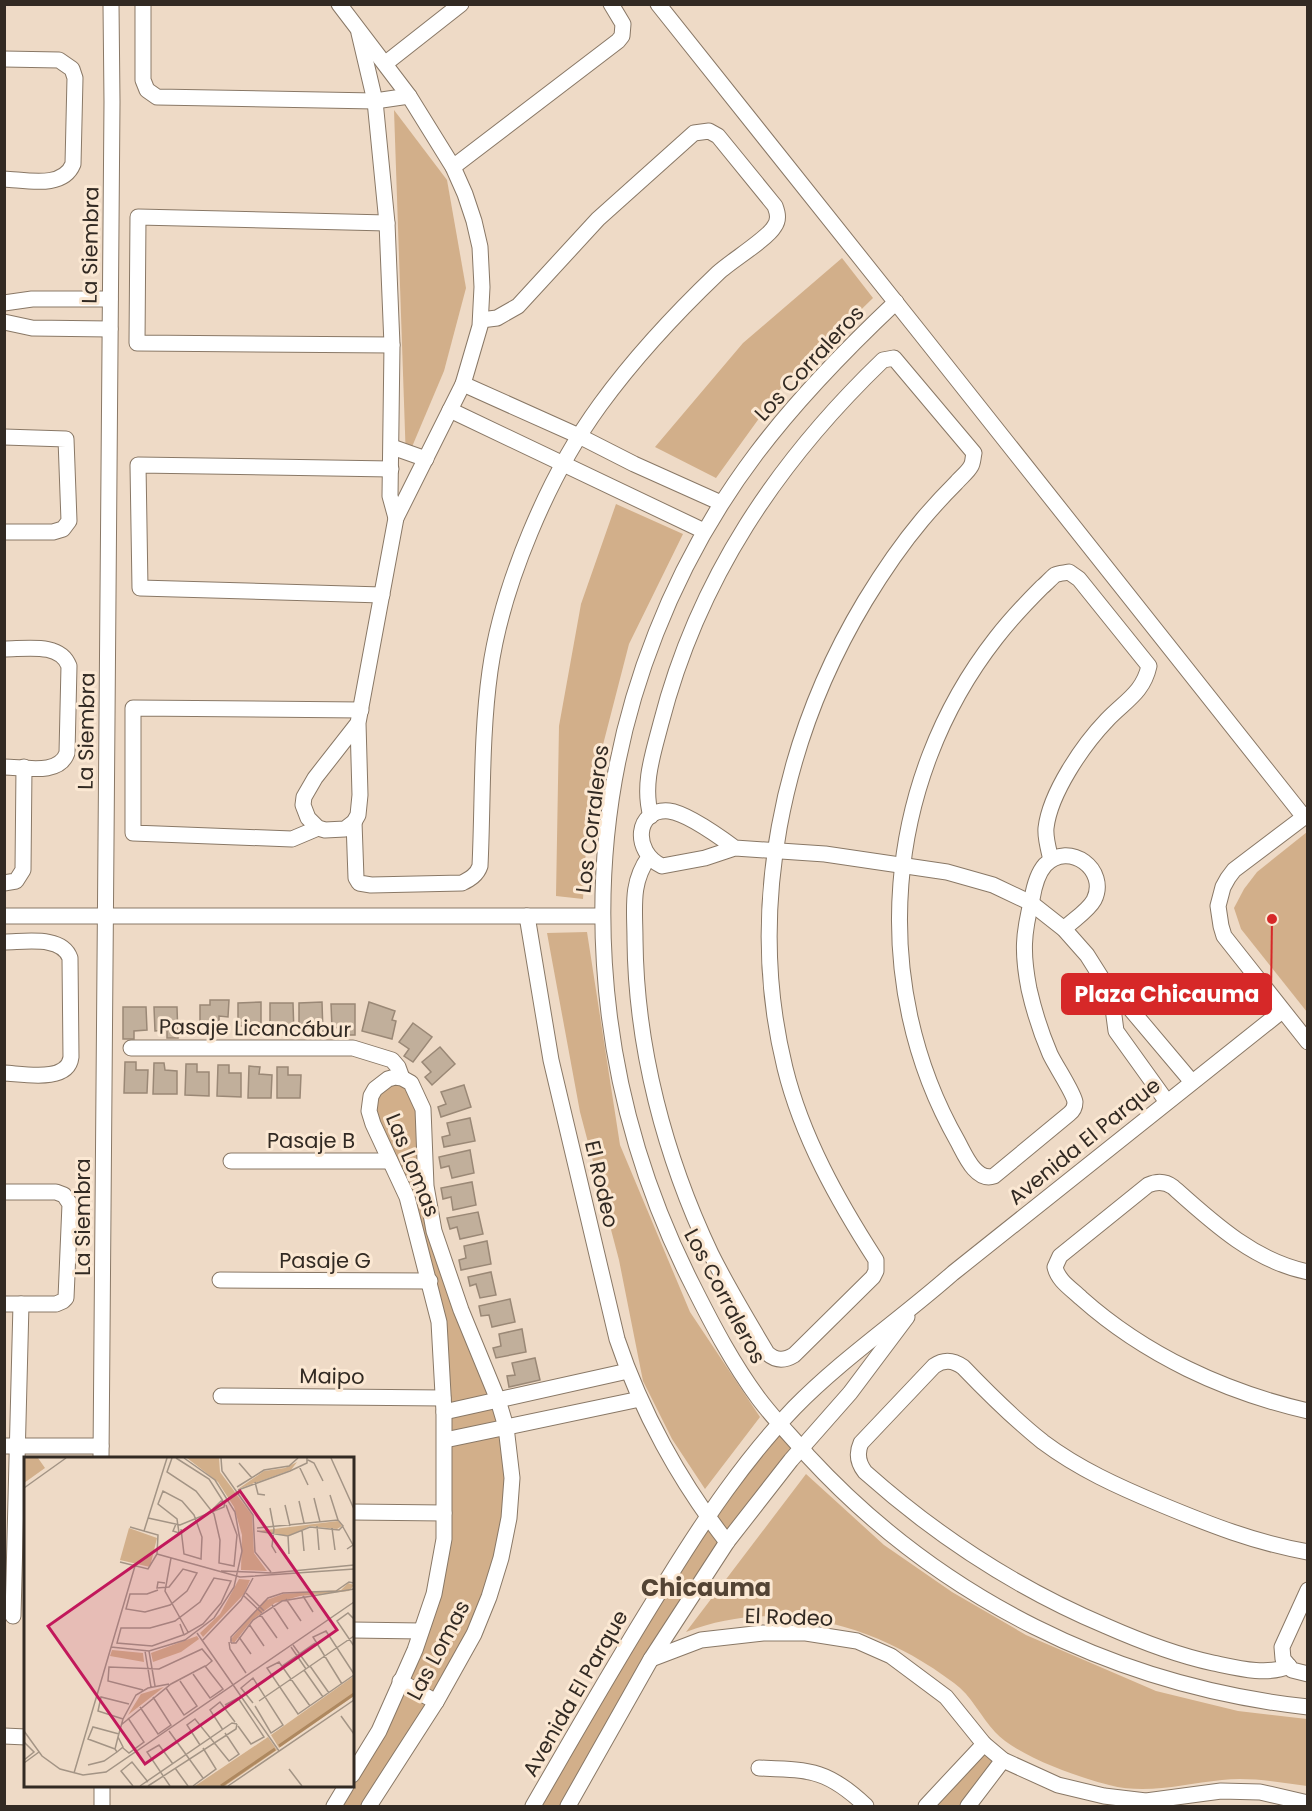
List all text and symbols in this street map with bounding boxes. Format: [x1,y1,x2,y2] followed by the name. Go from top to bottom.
[74,186,106,304] street label: La Siembra
[748,299,870,427] street label: Los Corraleros
[70,672,102,790] street label: La Siembra
[569,743,615,895] street label: Los Corraleros
[1062,974,1271,1014] callout: Plaza Chicauma
[1074,979,1260,1010] text: Plaza Chicauma
[159,1012,352,1044] street label: Pasaje Licancábur
[1002,1071,1166,1211] street label: Avenida El Parque
[379,1109,447,1221] street label: Las Lomas
[267,1126,355,1155] street label: Pasaje B
[578,1138,626,1230] street label: El Rodeo
[68,1158,97,1276] street label: La Siembra
[677,1223,773,1369] street label: Los Corraleros
[279,1246,371,1275] street label: Pasaje G
[299,1361,365,1391] street label: Maipo
[24,1457,354,1787] inset map
[641,1571,771,1604] district label: Chicauma
[400,1595,476,1705] street label: Las Lomas
[744,1601,834,1633] street label: El Rodeo
[515,1604,635,1782] street label: Avenida El Parque

